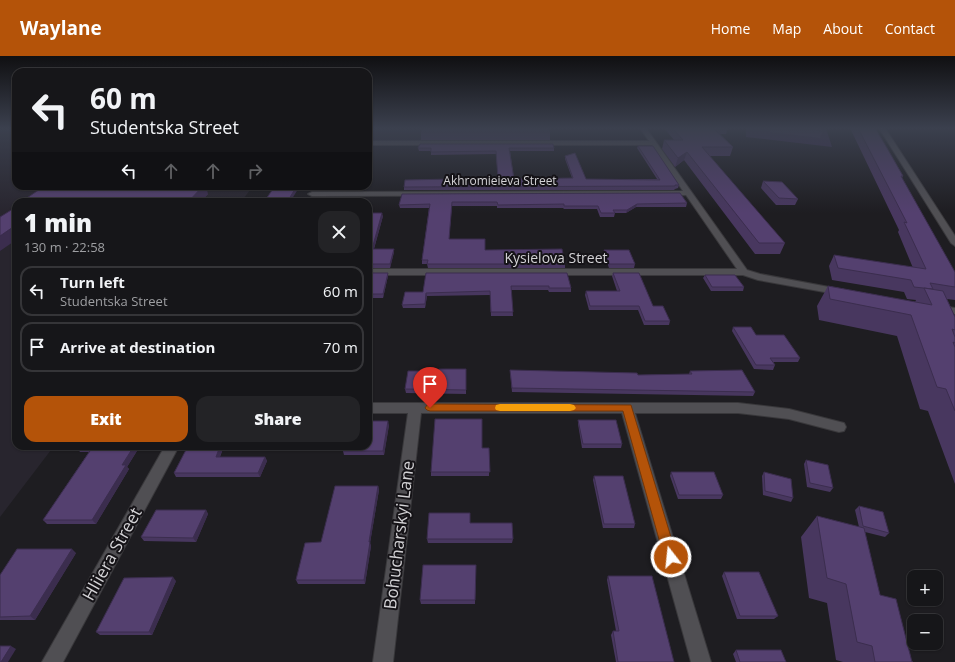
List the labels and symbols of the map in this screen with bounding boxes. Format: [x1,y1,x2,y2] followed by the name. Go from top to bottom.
[443,172,557,189] street label: Akhromieieva Street
[504,248,608,267] street label: Kysielova Street
[413,367,447,408] pin
[378,459,419,611] street label: Bohucharskyi Lane
[76,503,147,604] street label: Hliiera Street
[650,536,692,578] position arrow

